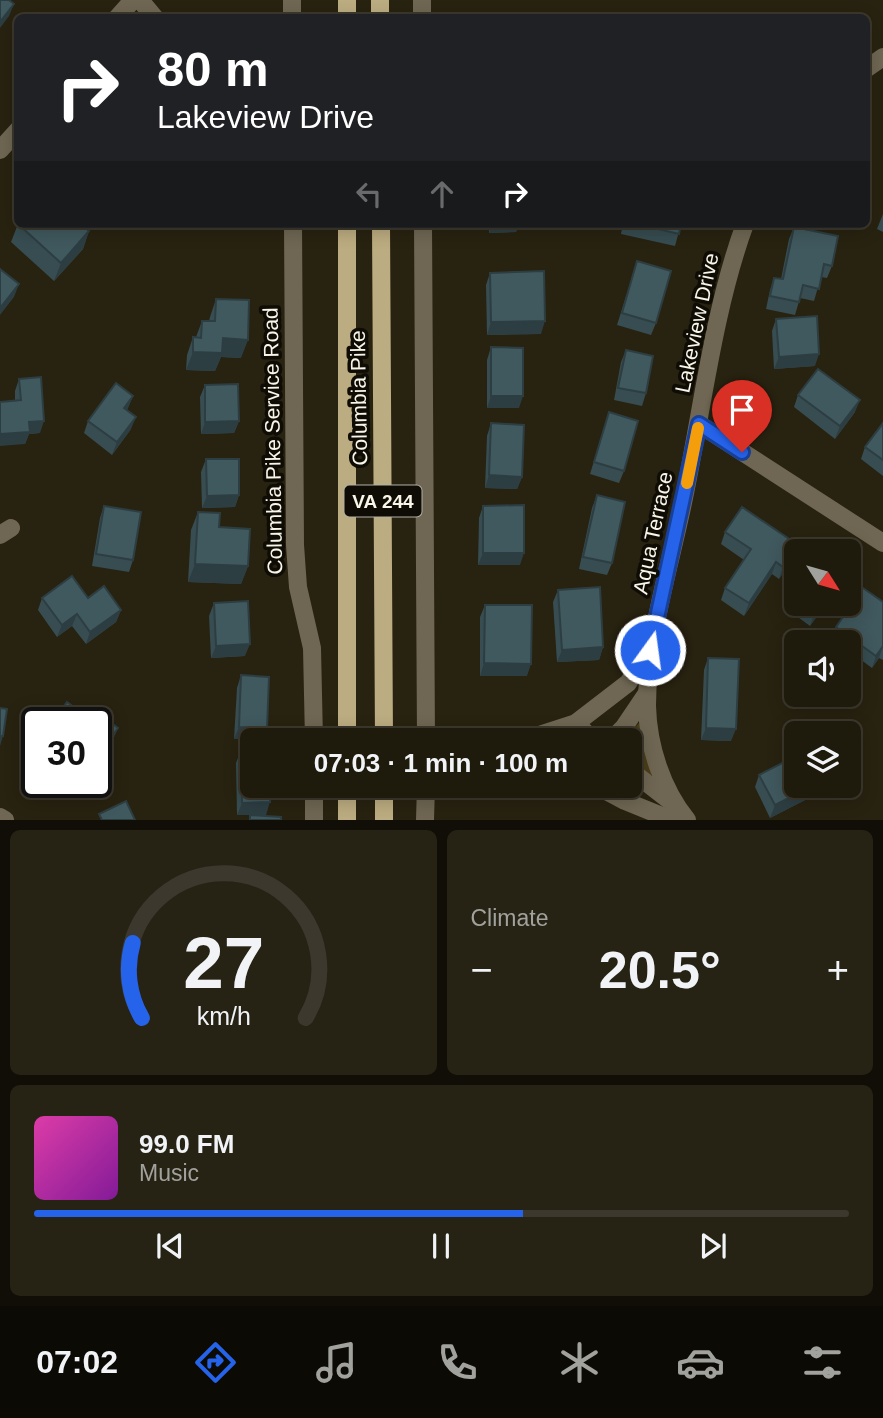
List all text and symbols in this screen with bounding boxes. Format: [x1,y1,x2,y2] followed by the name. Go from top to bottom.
[42,42,133,133] icon: right
[157,42,269,96] text: 80 m
[157,99,374,135] text: Lakeview Drive
[350,175,388,213] icon: left
[423,175,461,213] icon: ahead
[496,175,534,213] icon: right
[670,251,723,395] street label: Lakeview Drive
[259,307,286,575] street label: Columbia Pike Service Road
[346,330,371,466] street label: Columbia Pike
[712,380,772,452] pin
[723,391,761,429] icon: arrive
[628,470,677,596] street label: Aqua Terrace
[344,486,422,516] road number: VA 244
[784,539,861,616] north arrow
[784,539,861,798] map controls
[613,613,687,687] position arrow
[784,630,861,707] button: sound
[21,707,112,798] speed limit sign: 30
[784,721,861,798] button: layers
[314,748,568,778] text: 07:03 · 1 min · 100 m
[471,905,548,931] text: Climate
[183,923,264,1004] text: 27
[599,941,721,999] text: 20.5°
[471,949,493,991] text: −
[827,949,849,991] text: +
[196,1002,250,1030] text: km/h
[139,1129,234,1159] text: 99.0 FM
[139,1160,199,1186] text: Music
[151,1227,189,1265] icon: previous
[422,1227,460,1265] icon: pause
[694,1227,732,1265] icon: next
[191,1338,240,1387] icon: directions
[312,1338,361,1387] icon: music
[433,1338,482,1387] icon: phone
[555,1338,604,1387] icon: climate
[676,1338,725,1387] icon: car
[798,1338,847,1387] icon: filters
[36,1344,118,1380] text: 07:02

